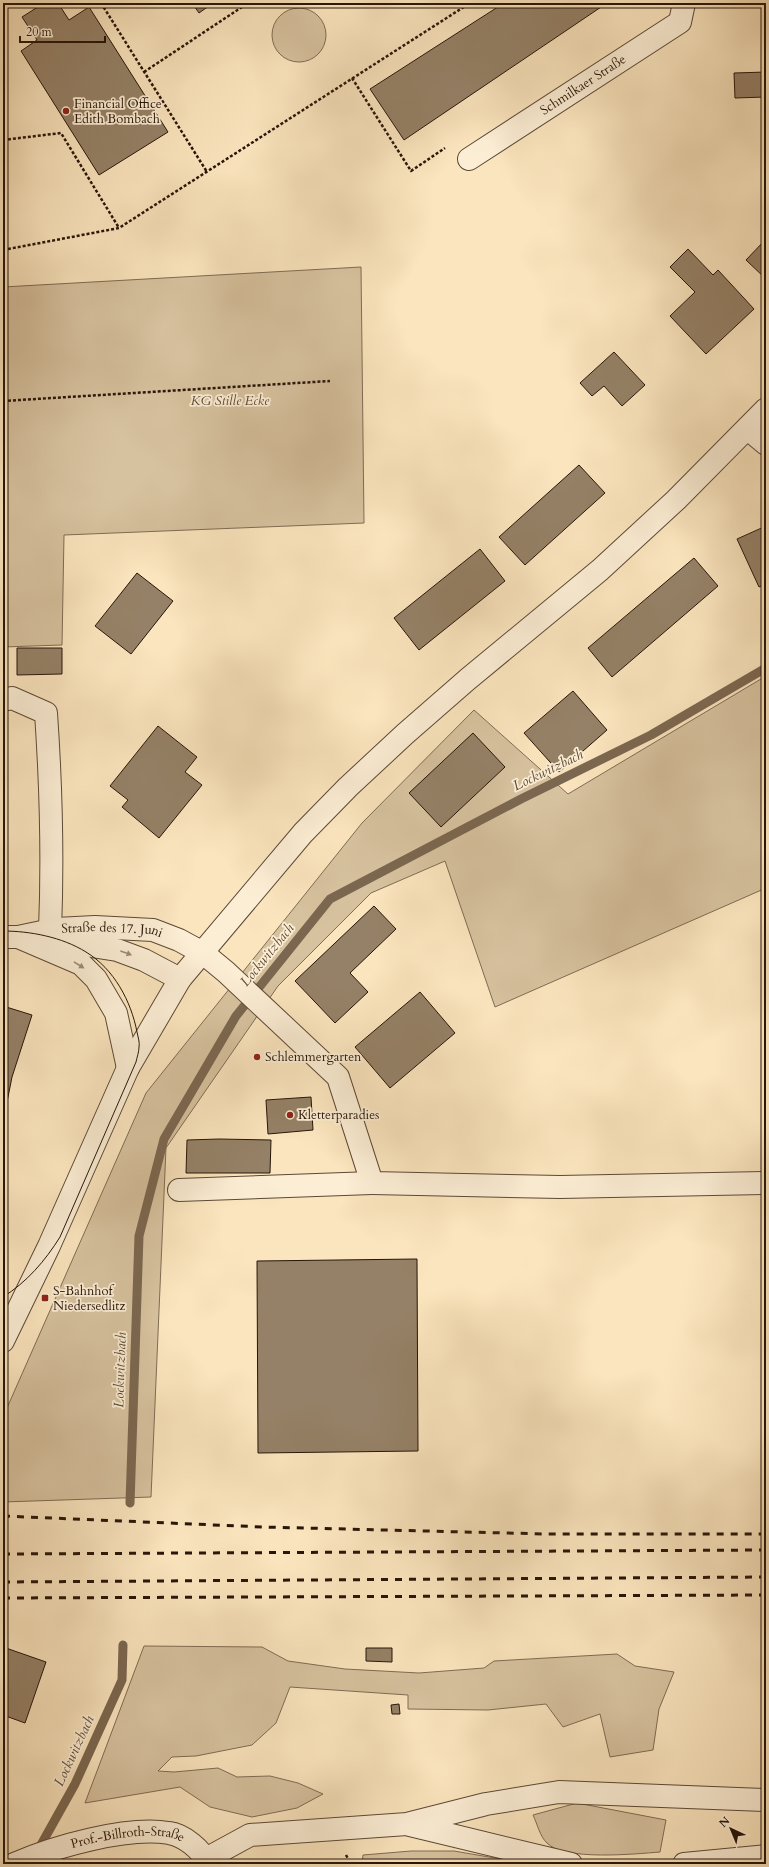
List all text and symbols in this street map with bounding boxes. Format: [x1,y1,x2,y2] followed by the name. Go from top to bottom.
[20,18,105,44] scale bar
[26,24,53,40] text: 20 m
[537,50,630,119] street label: Schmilkaer Straße
[74,95,162,128] place label: Financial Office Edith Bombach
[61,106,71,116] marker: Financial Office Edith Bombach
[191,392,270,410] park label: KG Stille Ecke
[510,745,587,795] water label: Lockwitzbach
[61,918,166,942] street label: Straße des 17. Juni
[236,919,298,990] water label: Lockwitzbach
[120,951,132,957] one-way arrow
[73,961,85,968] one-way arrow
[265,1048,362,1066] place label: Schlemmergarten
[252,1052,262,1062] marker: Schlemmergarten
[298,1106,379,1124] place label: Kletterparadies
[285,1110,295,1120] marker: Kletterparadies
[53,1282,125,1315] place label: S-Bahnhof Niedersedlitz
[40,1293,50,1303] marker: S-Bahnhof Niedersedlitz
[109,1331,131,1408] water label: Lockwitzbach
[49,1712,99,1789] water label: Lockwitzbach
[711,1809,751,1849] north arrow
[716,1813,733,1831] text: N
[69,1823,188,1853] street label: Prof.-Billroth-Straße

